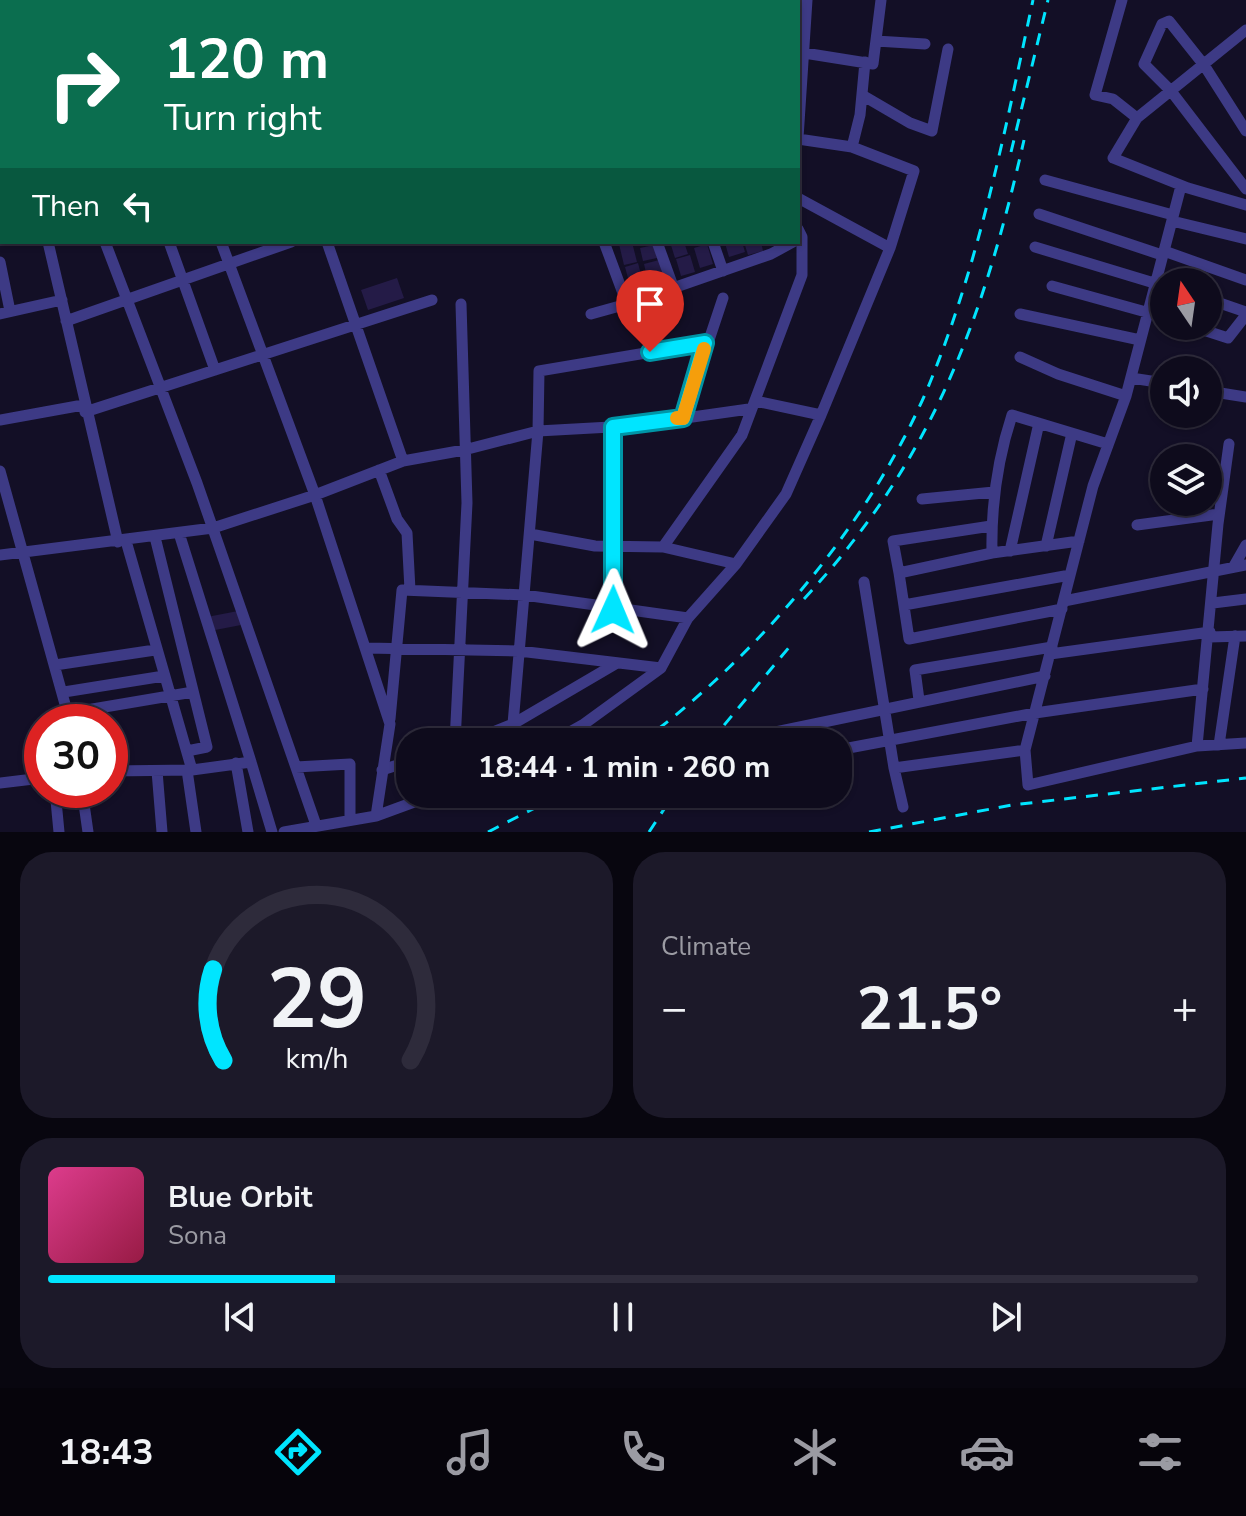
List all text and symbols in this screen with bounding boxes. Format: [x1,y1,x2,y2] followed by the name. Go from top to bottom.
[164,21,329,98] text: 120 m
[32,32,136,136] icon: right
[164,94,321,143] text: Turn right
[116,184,160,228] icon: left
[32,186,100,227] text: Then
[1150,268,1222,340] north arrow
[1150,268,1222,516] map controls
[616,270,684,352] pin
[628,282,672,326] icon: arrive
[1150,356,1222,428] button: sound
[1150,444,1222,516] button: layers
[571,568,655,652] position arrow
[24,704,128,808] speed limit sign: 30
[478,747,770,788] text: 18:44 · 1 min · 260 m
[661,929,751,964] text: Climate
[267,943,366,1056] text: 29
[857,968,1002,1050] text: 21.5°
[661,979,687,1039] text: −
[1172,979,1198,1039] text: +
[285,1039,348,1078] text: km/h
[168,1177,312,1218] text: Blue Orbit
[168,1218,227,1253] text: Sona
[218,1295,262,1339] icon: previous
[601,1295,645,1339] icon: pause
[984,1295,1028,1339] icon: next
[270,1424,326,1480] icon: directions
[442,1424,498,1480] icon: music
[615,1424,671,1480] icon: phone
[787,1424,843,1480] icon: climate
[959,1424,1015,1480] icon: car
[1132,1424,1188,1480] icon: filters
[58,1428,154,1477] text: 18:43

